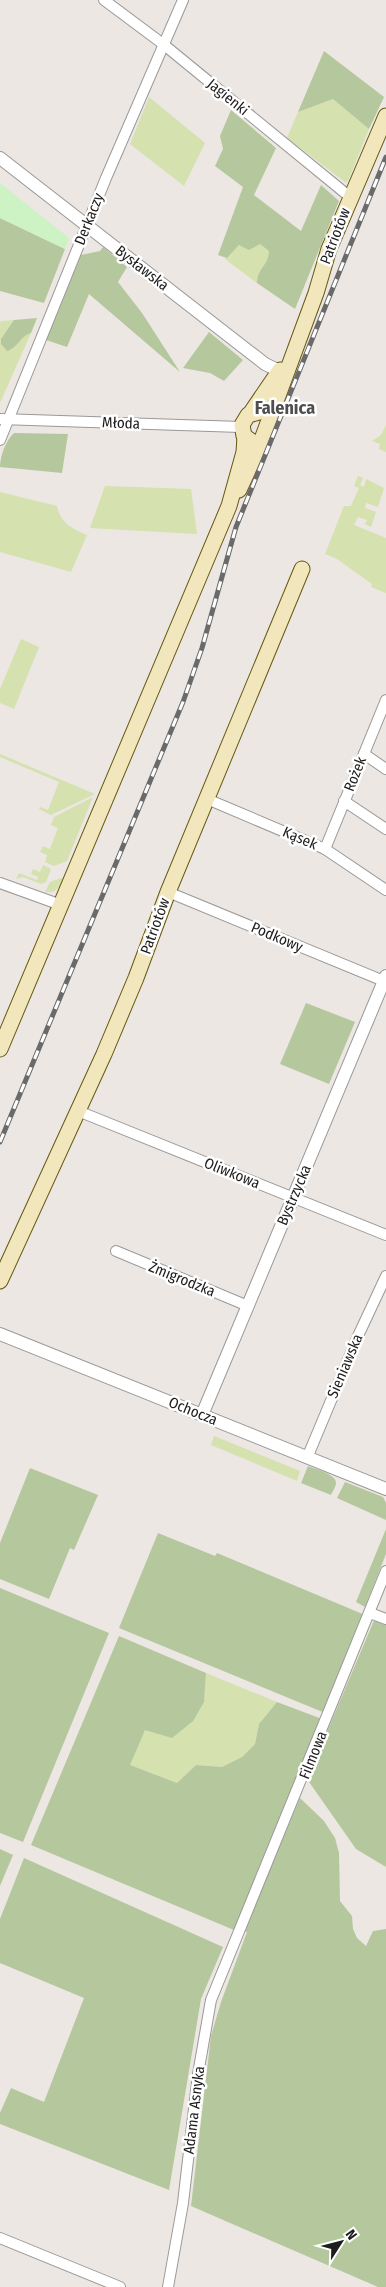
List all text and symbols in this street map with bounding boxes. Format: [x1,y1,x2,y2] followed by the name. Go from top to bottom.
[204,75,252,119] street label: Jagienki
[70,190,108,248] street label: Derkaczy
[316,205,354,267] street label: Patriotów
[112,242,172,294] street label: Bysławska
[255,397,315,419] district label: Falenica
[102,413,140,433] street label: Młoda
[340,754,370,794] street label: Rożek
[280,823,320,853] street label: Kąsek
[137,895,174,957] street label: Patriotów
[248,918,306,956] street label: Podkowy
[201,1154,263,1192] street label: Oliwkowa
[273,1162,315,1228] street label: Bystrzycka
[146,1258,218,1300] street label: Żmigrodzka
[323,1331,367,1401] street label: Sieniawska
[166,1393,220,1429] street label: Ochocza
[295,1728,331,1782] street label: Filmowa
[180,2065,208,2155] street label: Adama Asnyka
[316,2217,366,2267] north arrow
[342,2226,360,2243] text: N

